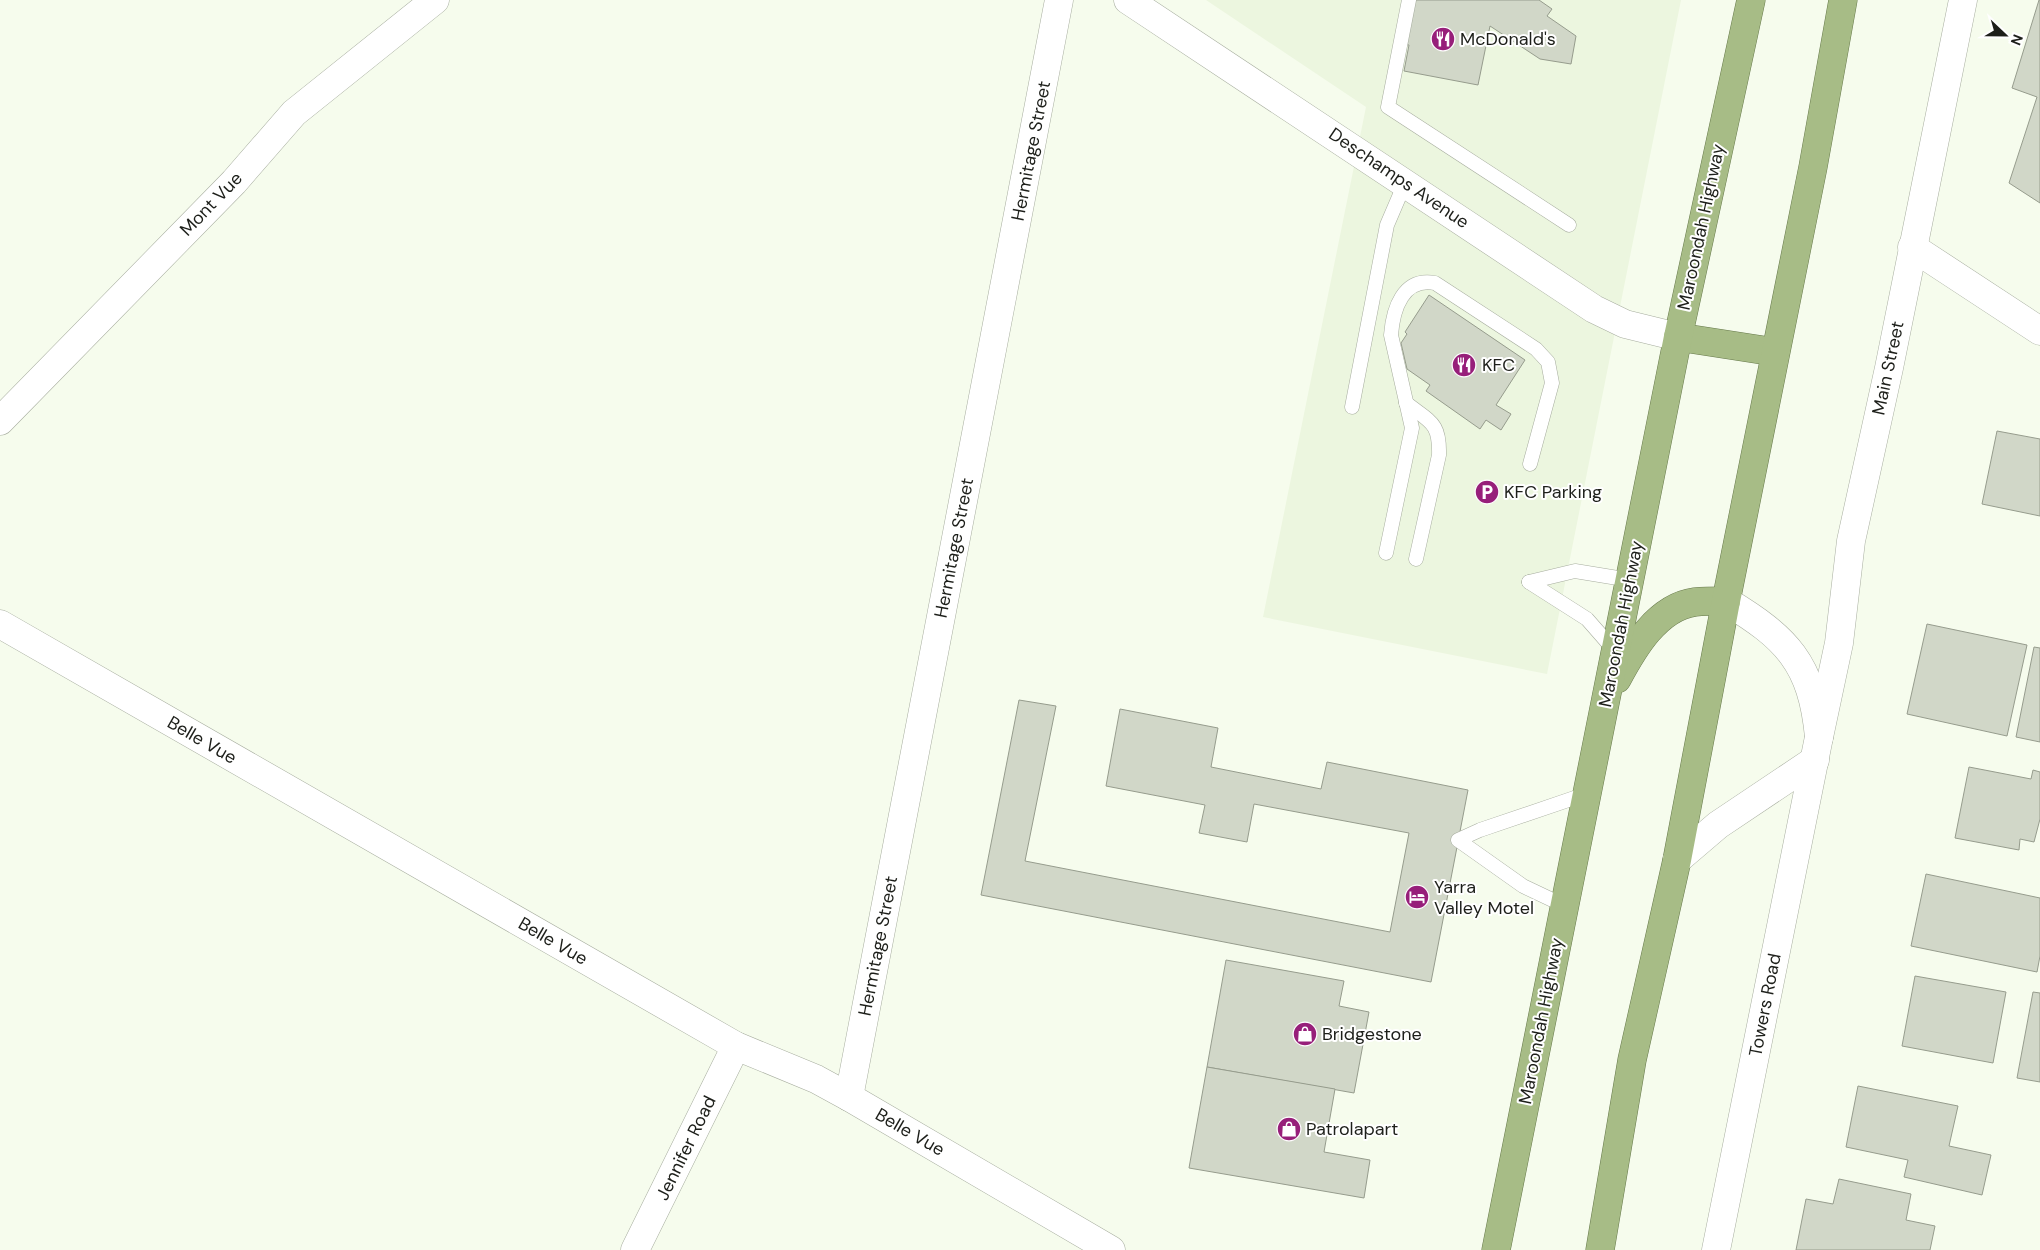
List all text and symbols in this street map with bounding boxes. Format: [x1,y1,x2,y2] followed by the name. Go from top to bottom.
[1980,10,2030,60] north arrow
[1430,26,1456,52] restaurant icon: McDonald's
[1460,27,1556,51] place label: McDonald's
[2007,32,2027,48] text: N
[1006,79,1056,223] street label: Hermitage Street
[1324,122,1474,234] street label: Deschamps Avenue
[1672,142,1730,312] street label: Maroondah Highway
[174,167,248,241] street label: Mont Vue
[1866,319,1910,417] street label: Main Street
[1451,352,1477,378] restaurant icon: KFC
[1482,353,1515,377] place label: KFC
[929,476,979,620] street label: Hermitage Street
[1474,479,1500,505] parking icon: KFC Parking
[1504,480,1602,504] place label: KFC Parking
[1593,539,1649,709] street label: Maroondah Highway
[163,710,241,770] street label: Belle Vue
[853,874,903,1018] street label: Hermitage Street
[1434,875,1534,920] place label: Yarra Valley Motel
[1404,884,1430,910] hotel icon: Yarra Valley Motel
[514,911,592,971] street label: Belle Vue
[1513,936,1569,1106] street label: Maroondah Highway
[1743,951,1787,1059] street label: Towers Road
[1292,1021,1318,1047] shop icon: Bridgestone
[1322,1022,1422,1046] place label: Bridgestone
[650,1092,722,1204] street label: Jennifer Road
[871,1102,949,1162] street label: Belle Vue
[1276,1116,1302,1142] shop icon: Patrolapart
[1306,1117,1398,1141] place label: Patrolapart

